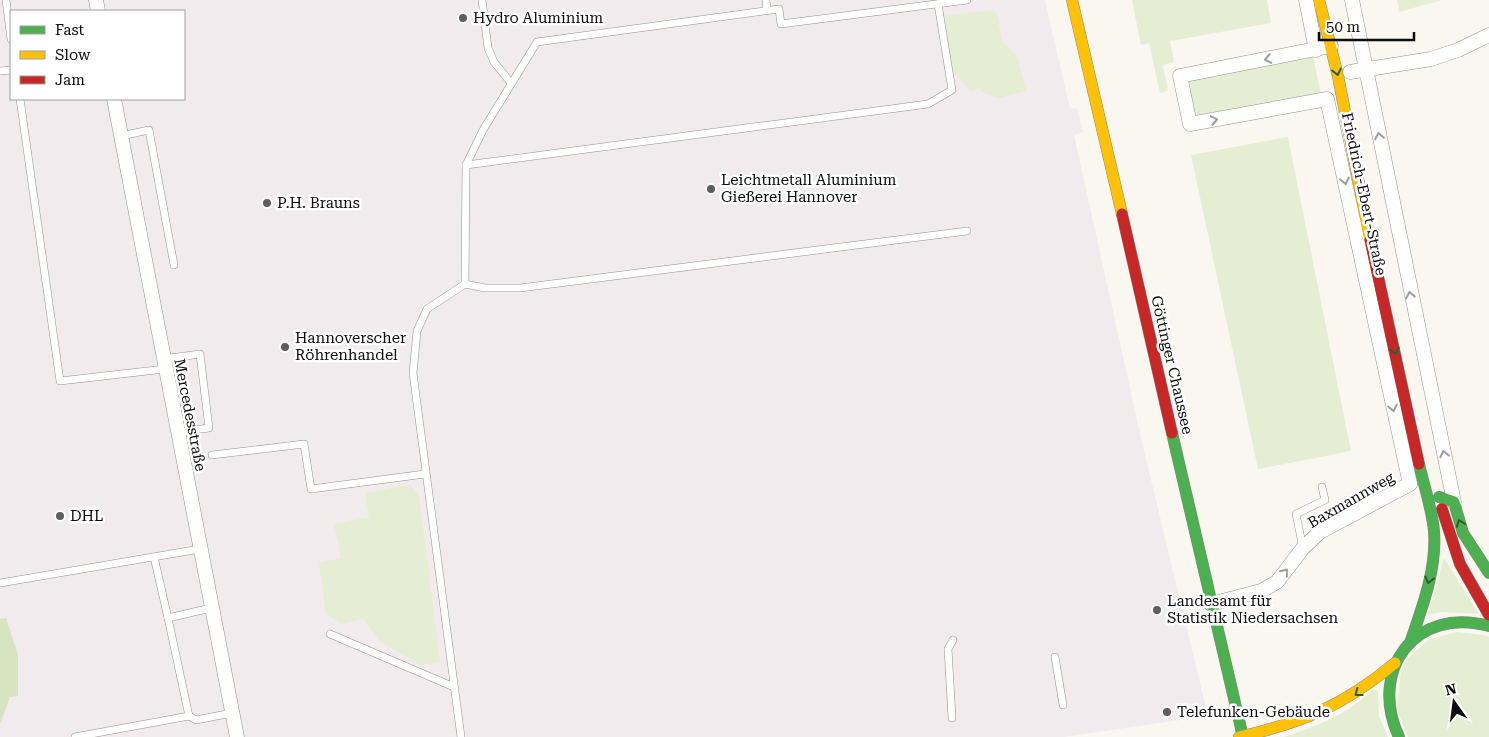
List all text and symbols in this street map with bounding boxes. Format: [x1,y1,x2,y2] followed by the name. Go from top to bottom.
[473,9,604,27] place label: Hydro Aluminium
[10,10,185,100] legend
[1319,10,1414,42] scale bar
[457,12,469,24] marker: Hydro Aluminium
[1326,18,1361,36] text: 50 m
[55,21,85,39] text: Fast
[55,46,91,64] text: Slow
[1264,54,1272,64] one-way arrow
[1331,68,1342,77] one-way arrow
[55,71,85,89] text: Jam
[1338,111,1390,277] street label: Friedrich-Ebert-Straße
[1209,115,1218,125] one-way arrow
[1374,131,1384,140] one-way arrow
[721,171,897,206] place label: Leichtmetall Aluminium Gießerei Hannover
[1339,176,1350,185] one-way arrow
[705,183,717,195] marker: Leichtmetall Aluminium Gießerei Hannover
[277,194,360,212] place label: P.H. Brauns
[261,197,273,209] marker: P.H. Brauns
[1406,291,1416,299] one-way arrow
[1147,294,1197,436] street label: Göttinger Chaussee
[295,329,406,364] place label: Hannoverscher Röhrenhandel
[279,341,291,353] marker: Hannoverscher Röhrenhandel
[1389,347,1400,356] one-way arrow
[170,357,210,473] street label: Mercedesstraße
[1387,404,1397,413] one-way arrow
[1439,450,1450,458] one-way arrow
[1305,468,1398,532] street label: Baxmannweg
[70,507,103,525] place label: DHL
[54,510,66,522] marker: DHL
[1456,520,1466,528] one-way arrow
[1280,568,1289,577] one-way arrow
[1424,575,1435,584] one-way arrow
[1167,592,1339,627] place label: Landesamt für Statistik Niedersachsen
[1151,604,1163,616] marker: Landesamt für Statistik Niedersachsen
[1429,677,1479,727] north arrow
[1444,680,1458,698] text: N
[1355,687,1364,695] one-way arrow
[1177,703,1330,721] place label: Telefunken-Gebäude
[1161,706,1173,718] marker: Telefunken-Gebäude

